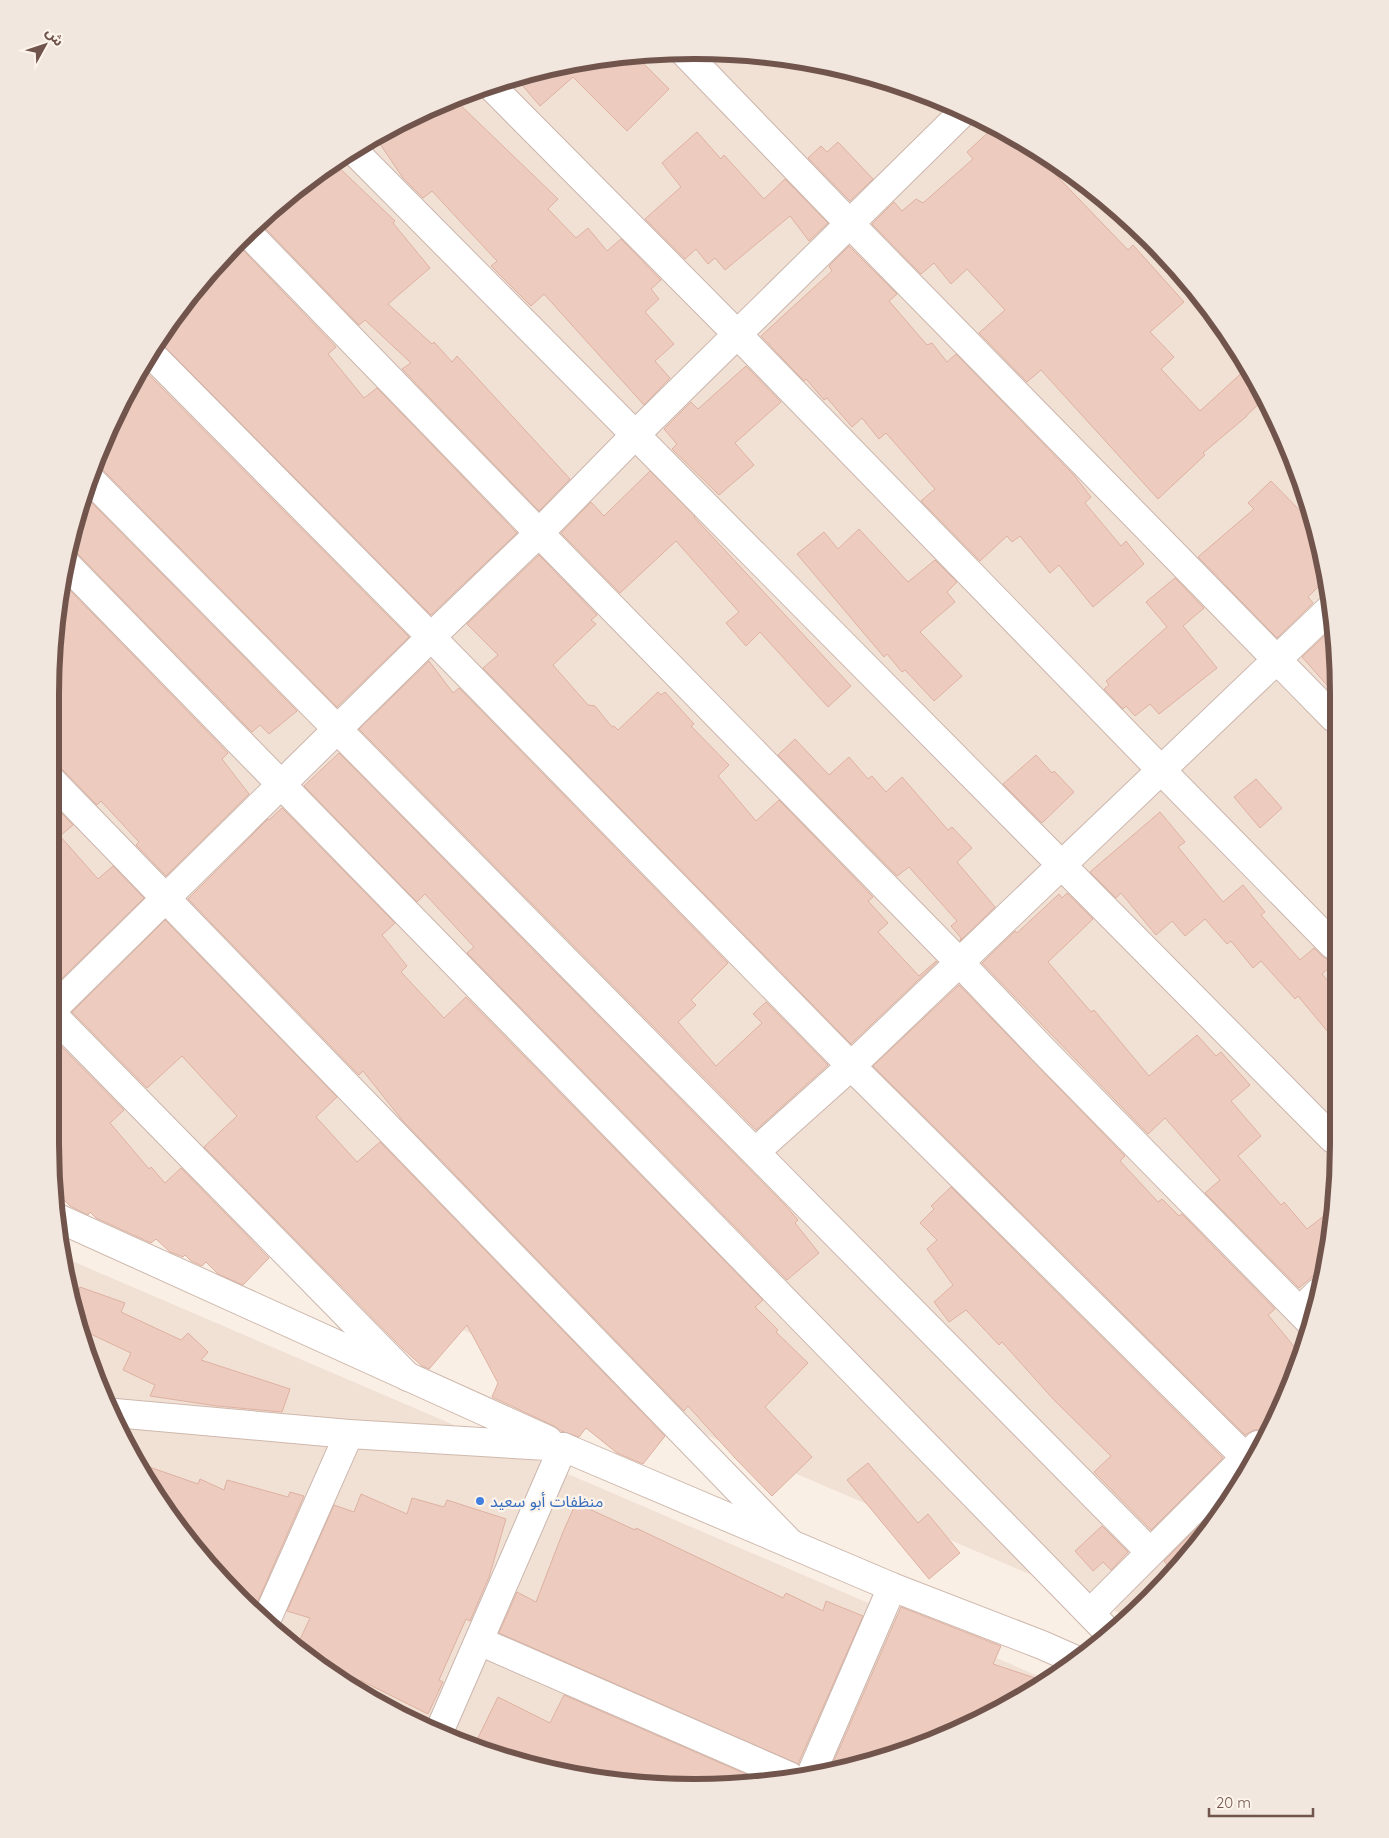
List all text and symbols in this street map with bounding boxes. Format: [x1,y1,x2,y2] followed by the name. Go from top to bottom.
[20,20,70,70] north arrow
[42,24,68,50] text: ش
[490,1491,603,1511] place label: منظفات أبو سعيد
[474,1495,486,1507] marker: منظفات أبو سعيد
[1209,1786,1313,1818] scale bar
[1216,1793,1251,1812] text: 20 m

